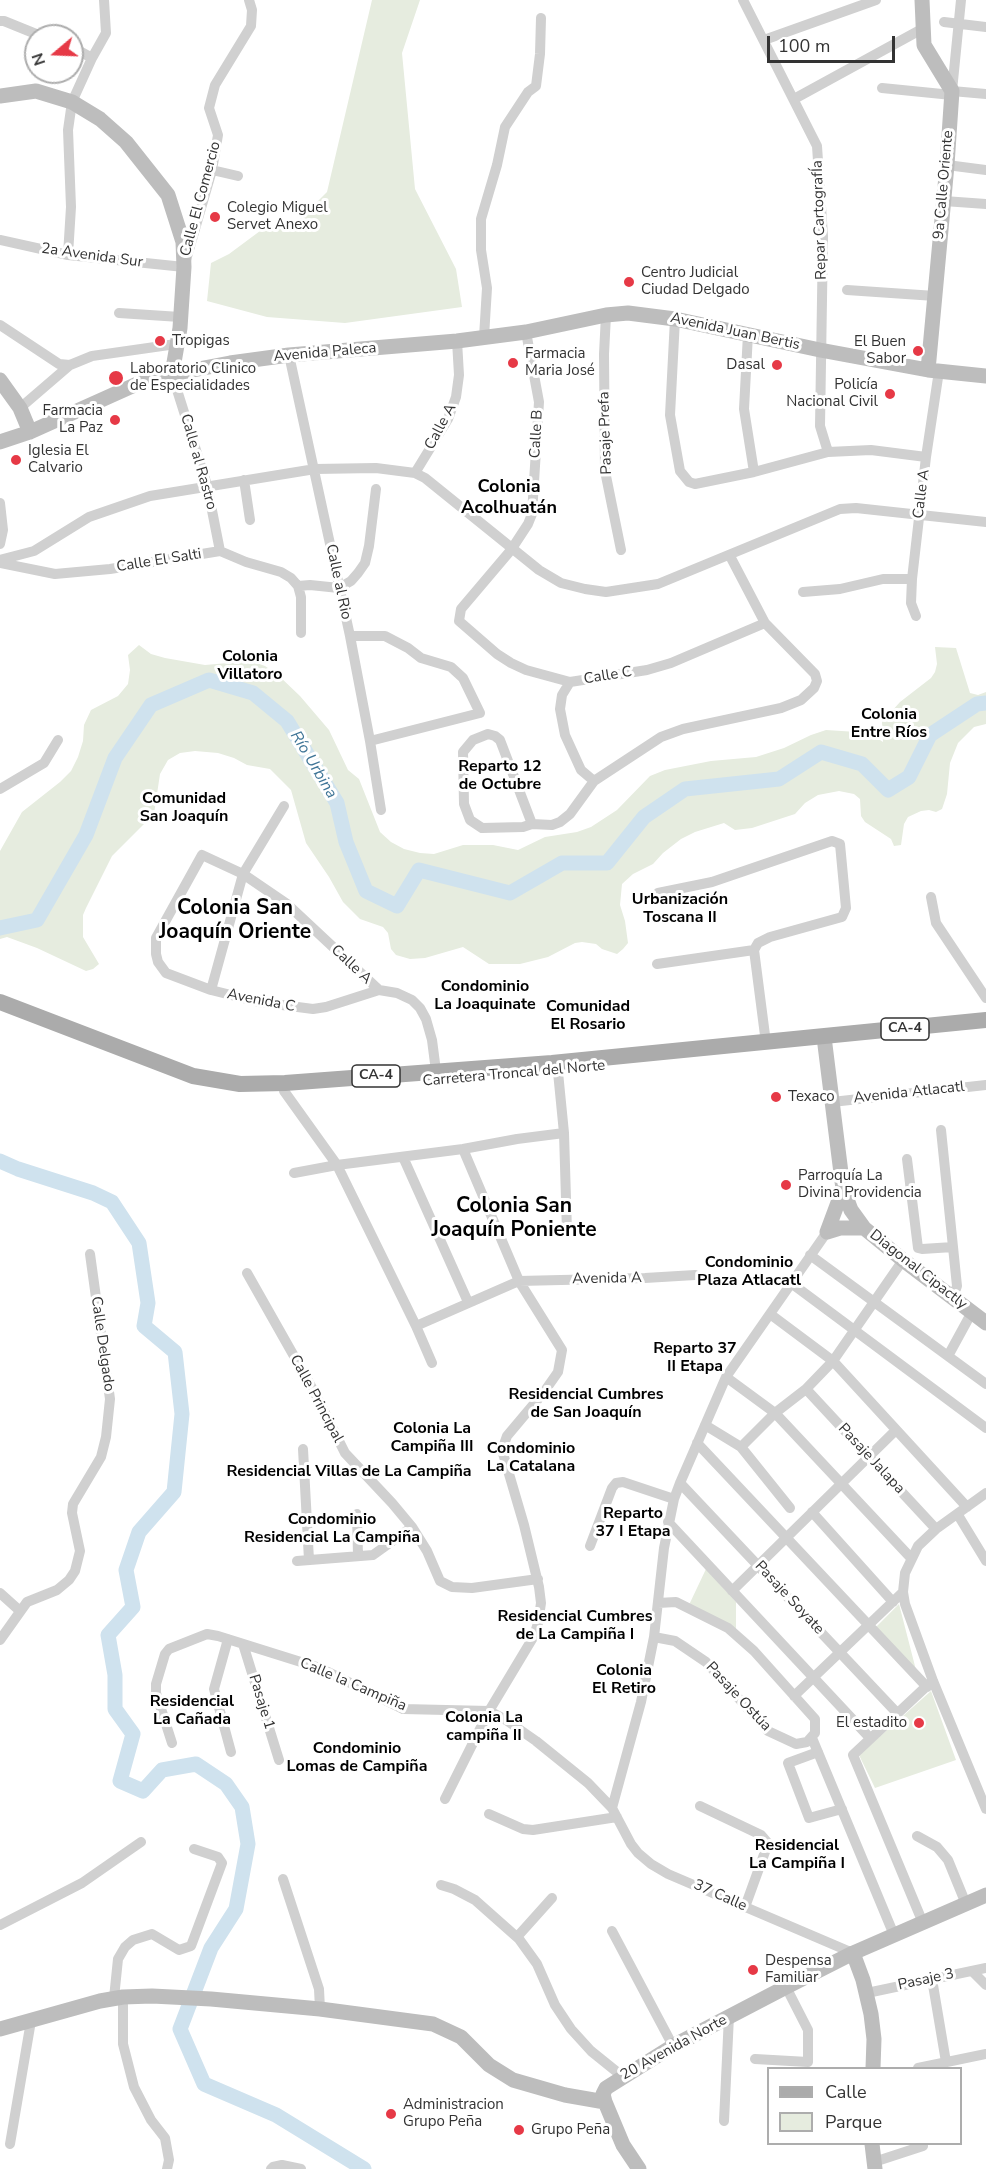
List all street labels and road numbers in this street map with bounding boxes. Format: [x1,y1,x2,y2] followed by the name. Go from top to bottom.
[930,130,958,240] street label: 9a Calle Oriente
[177,140,225,258] street label: Calle El Comercio
[809,160,831,280] street label: Repar CartografÍa
[40,240,144,272] street label: 2a Avenida Sur
[669,309,801,355] street label: Avenida Juan Bertis
[273,340,377,366] street label: Avenida Paleca
[596,391,616,475] street label: Pasaje Prefa
[421,401,461,453] street label: Calle A
[527,409,547,459] street label: Calle B
[176,412,220,512] street label: Calle al Rastro
[910,468,934,520] street label: Calle A
[321,543,355,621] street label: Calle al Rio
[115,545,203,577] street label: Calle El Salti
[583,663,633,689] street label: Calle C
[327,942,375,988] street label: Calle A
[226,986,296,1016] street label: Avenida C
[881,1018,929,1040] road number: CA-4
[422,1057,606,1091] street label: Carretera Troncal del Norte
[352,1065,400,1087] road number: CA-4
[853,1078,965,1108] street label: Avenida Atlacatl
[866,1226,970,1314] street label: Diagonal Cipactly
[572,1269,642,1289] street label: Avenida A
[86,1295,118,1393] street label: Calle Delgado
[285,1352,347,1446] street label: Calle Principal
[834,1420,908,1498] street label: Pasaje Jalapa
[750,1558,828,1638] street label: Pasaje Soyate
[297,1654,409,1716] street label: Calle la Campiña
[701,1659,775,1735] street label: Pasaje Ostúa
[244,1672,278,1732] street label: Pasaje 1
[691,1876,749,1916] street label: 37 Calle
[896,1965,956,1995] street label: Pasaje 3
[618,2011,730,2085] street label: 20 Avenida Norte

